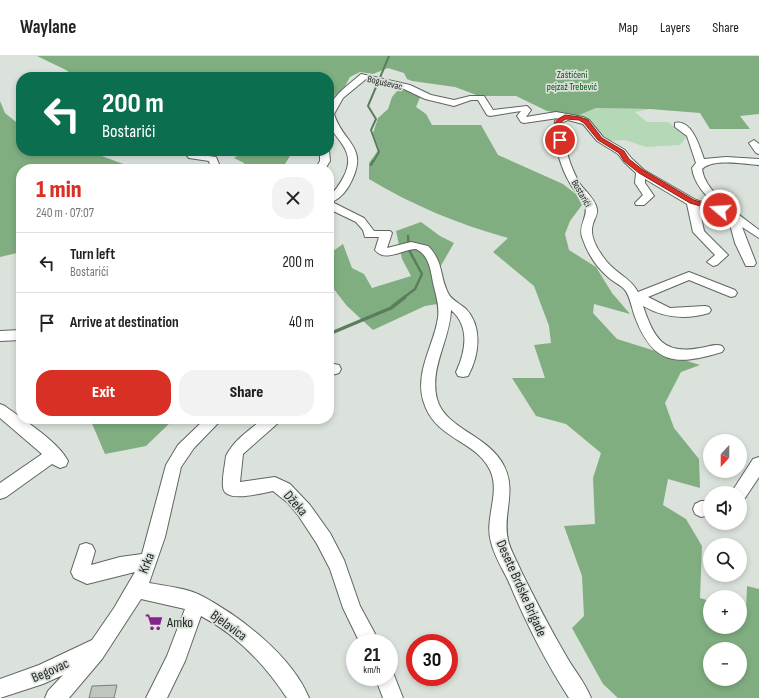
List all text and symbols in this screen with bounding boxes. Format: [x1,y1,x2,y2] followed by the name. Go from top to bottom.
[20,16,76,39] text: Waylane
[618,19,638,36] text: Map
[660,19,690,36] text: Layers
[712,19,739,36] text: Share
[547,69,597,93] park label: Zaštićeni pejzaž Trebević
[366,73,404,93] street label: Boguševac
[102,87,164,120] text: 200 m
[36,88,88,140] icon: left
[102,121,155,142] text: Bostarići
[543,123,577,157] pin
[549,129,571,151] icon: arrive
[36,175,82,204] text: 1 min
[272,177,314,219] button: close
[569,178,594,209] street label: Bostarići
[699,189,741,231] position arrow
[36,205,94,221] text: 240 m · 07:07
[70,245,115,264] text: Turn left
[36,252,58,274] icon: left
[282,253,314,272] text: 200 m
[70,264,109,280] text: Bostarići
[36,312,58,334] icon: arrive
[70,313,179,332] text: Arrive at destination
[289,313,314,332] text: 40 m
[36,370,171,416] button: Exit
[179,370,314,416] button: Share
[703,434,747,478] north arrow
[703,434,747,686] map controls
[703,486,747,530] button: sound
[280,487,311,519] street label: Džeka
[493,537,550,639] street label: Desete Brdske Brigade
[703,538,747,582] button: search
[135,550,158,576] street label: Krka
[703,590,747,634] button: +
[207,606,250,644] street label: Bjelavica
[144,612,164,632] supermarket icon: Amko
[166,614,193,631] place label: Amko
[406,634,458,686] speed limit sign: 30
[703,642,747,686] button: −
[364,643,380,667] text: 21
[29,655,72,686] street label: Begovac
[363,664,381,676] text: km/h

